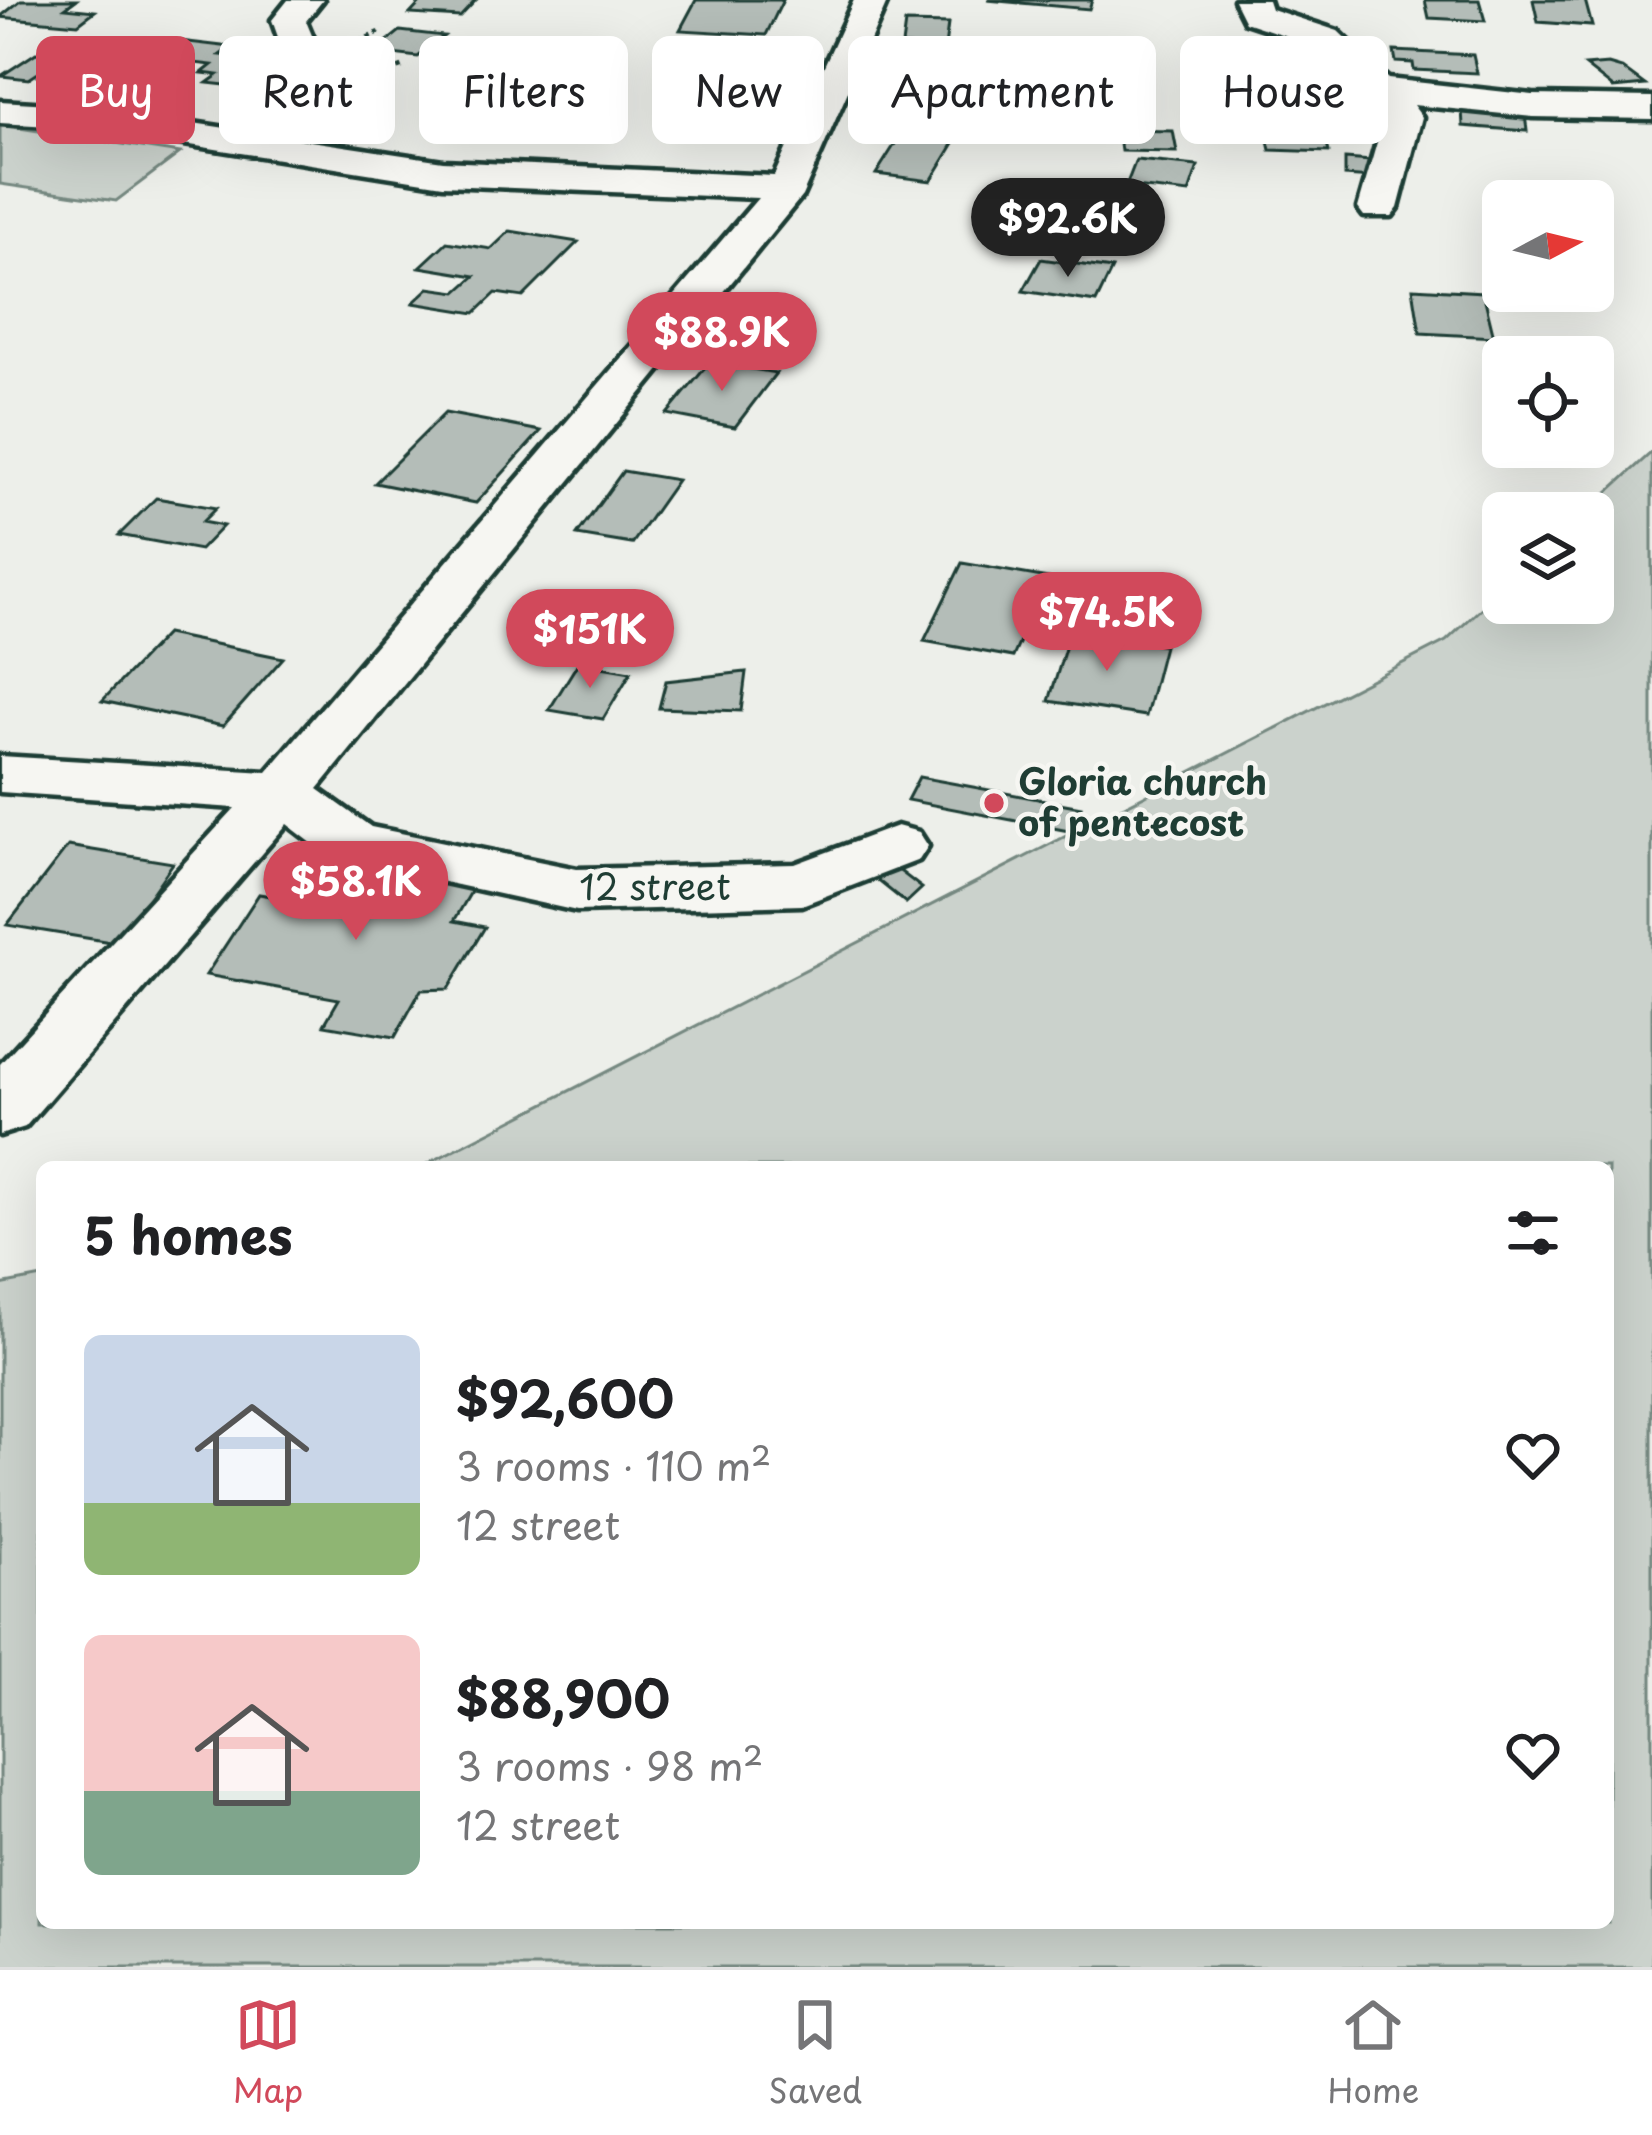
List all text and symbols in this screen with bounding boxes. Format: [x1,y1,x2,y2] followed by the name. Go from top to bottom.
[36,36,195,144] chip: Buy
[219,36,395,144] chip: Rent
[419,36,628,144] chip: Filters
[652,36,824,144] chip: New
[848,36,1156,144] chip: Apartment
[1180,36,1388,144] chip: House
[970,178,1166,280] pin: $92.6K
[1482,180,1614,312] north arrow
[1482,180,1614,624] map controls
[998,187,1138,246] text: $92.6K
[624,292,820,394] pin: $88.9K
[654,301,790,360] text: $88.9K
[1482,336,1614,468] button: locate
[1482,492,1614,624] button: layers
[1009,572,1205,674] pin: $74.5K
[1039,581,1175,640] text: $74.5K
[506,589,674,691] pin: $151K
[533,598,647,657] text: $151K
[1018,753,1267,848] place label: Gloria church of pentecost
[981,790,1007,816] marker: Gloria church of pentecost
[258,841,454,943] pin: $58.1K
[290,850,422,909] text: $58.1K
[579,858,731,912] street label: 12 street
[84,1195,293,1272] text: 5 homes
[1500,1200,1566,1266] icon: filters
[456,1358,674,1435] text: $92,600
[180,1383,324,1527] icon: home
[1500,1422,1566,1488] icon: heart
[456,1435,771,1494] text: 3 rooms · 110 m²
[456,1494,620,1553] text: 12 street
[456,1658,670,1735] text: $88,900
[180,1683,324,1827] icon: home
[1500,1722,1566,1788] icon: heart
[456,1735,763,1794] text: 3 rooms · 98 m²
[456,1794,620,1853] text: 12 street
[233,1992,303,2114] tab: Map
[769,1992,862,2114] tab: Saved
[1328,1992,1419,2114] tab: Home

